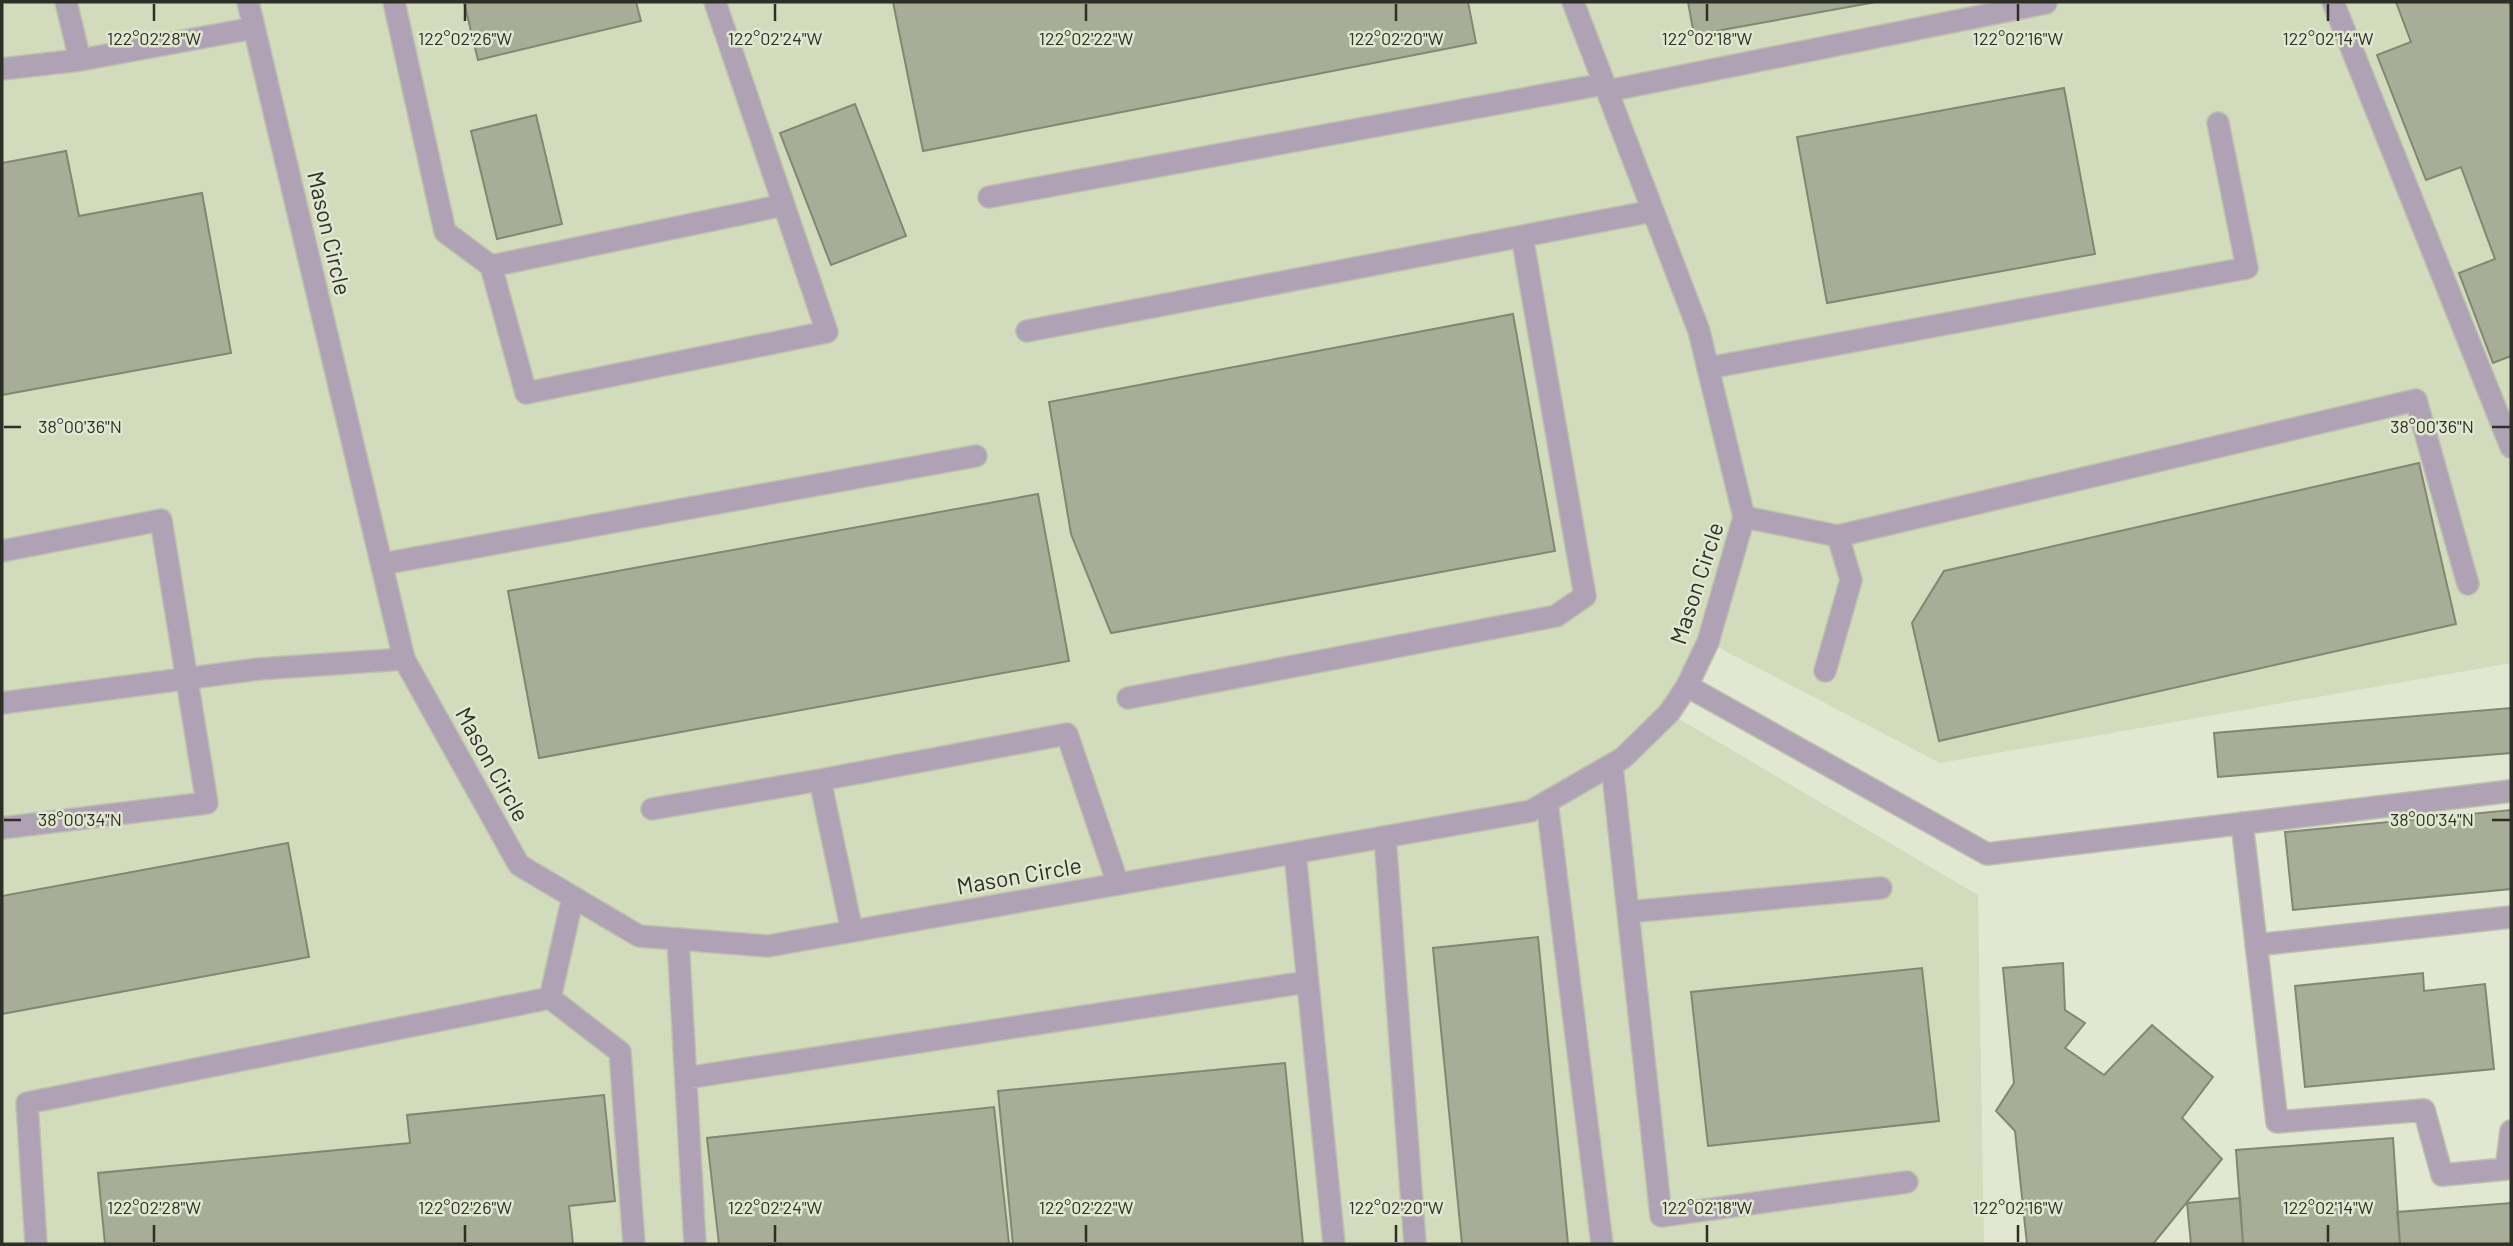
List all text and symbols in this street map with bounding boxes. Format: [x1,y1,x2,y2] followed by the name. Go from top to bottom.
[107,27,201,49] text: 122°02'28"W
[418,27,512,49] text: 122°02'26"W
[728,27,822,49] text: 122°02'24"W
[1039,27,1133,49] text: 122°02'22"W
[1348,27,1444,49] text: 122°02'20"W
[1662,27,1753,49] text: 122°02'18"W
[1973,27,2064,49] text: 122°02'16"W
[2282,27,2374,49] text: 122°02'14"W
[302,168,358,298] street label: Mason Circle
[38,415,122,437] text: 38°00'36"N
[2390,415,2474,437] text: 38°00'36"N
[1663,519,1729,647] street label: Mason Circle
[450,702,536,826] street label: Mason Circle
[38,808,122,830] text: 38°00'34"N
[2390,808,2474,830] text: 38°00'34"N
[954,850,1084,900] street label: Mason Circle
[107,1196,201,1218] text: 122°02'28"W
[418,1196,512,1218] text: 122°02'26"W
[728,1196,822,1218] text: 122°02'24"W
[1039,1196,1133,1218] text: 122°02'22"W
[1348,1196,1444,1218] text: 122°02'20"W
[1662,1196,1753,1218] text: 122°02'18"W
[1973,1196,2064,1218] text: 122°02'16"W
[2282,1196,2374,1218] text: 122°02'14"W

